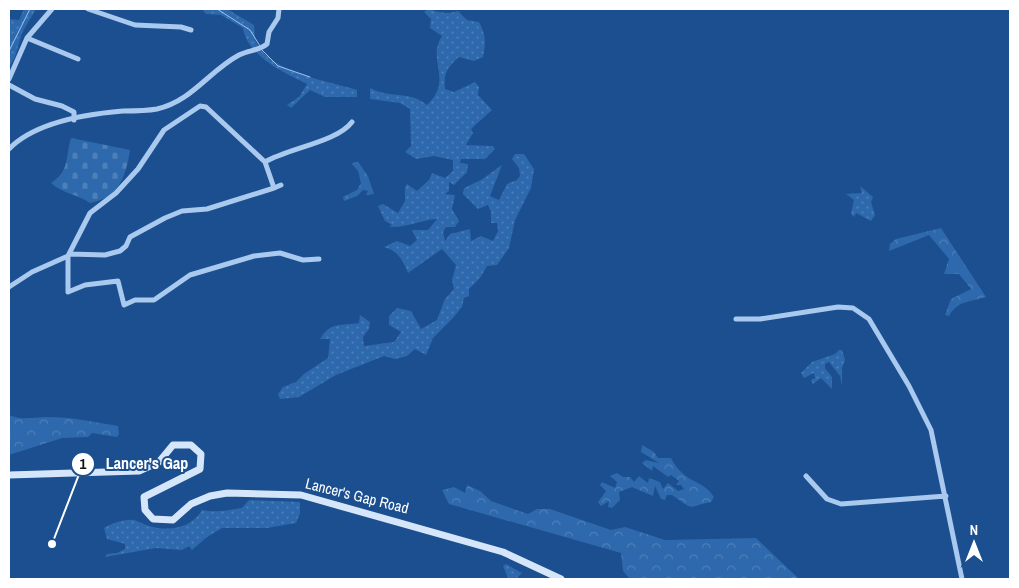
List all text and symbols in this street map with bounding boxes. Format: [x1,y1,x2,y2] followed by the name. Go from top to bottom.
[71,448,198,479] callout: Lancer's Gap
[106,452,188,474] text: Lancer's Gap
[80,453,87,474] text: 1
[303,473,411,518] street label: Lancer's Gap Road
[949,518,999,568] north arrow
[970,521,978,539] text: N

